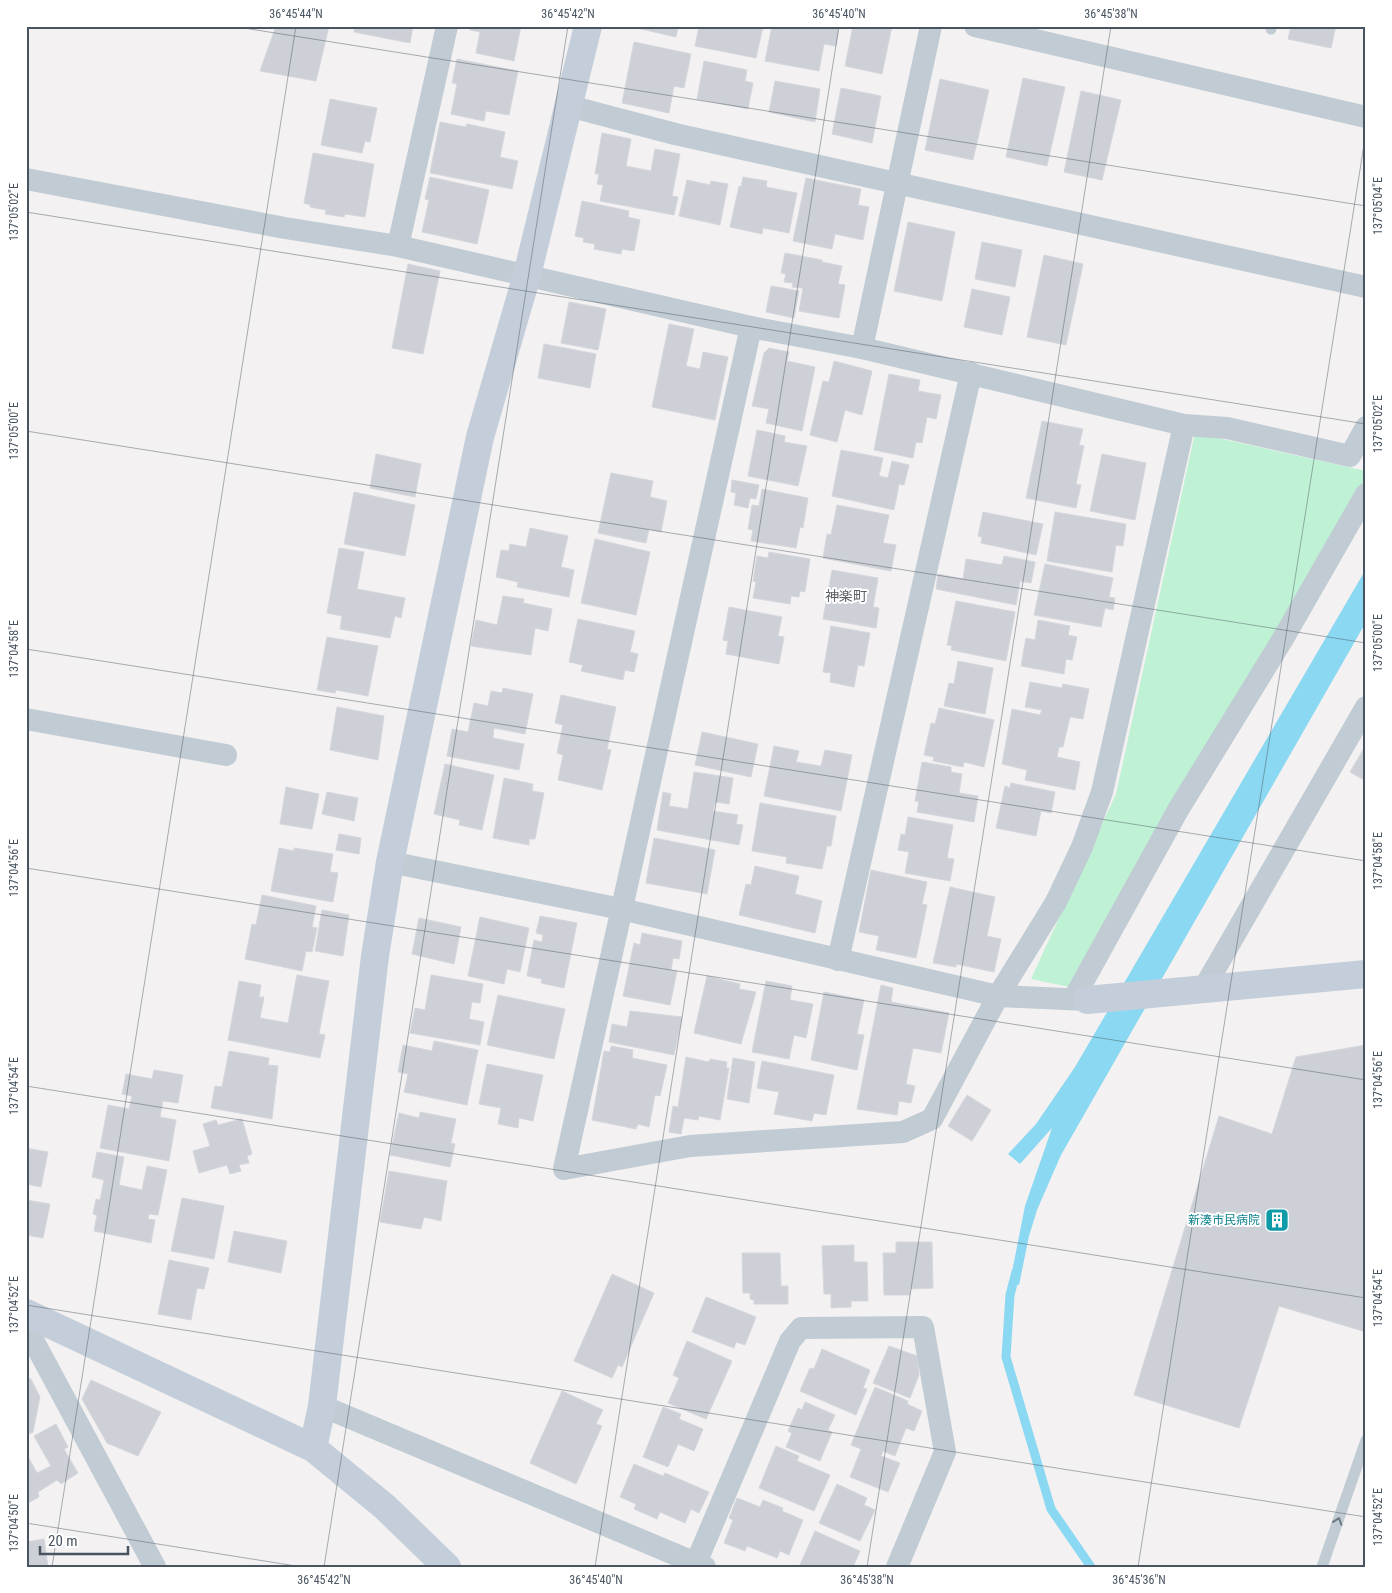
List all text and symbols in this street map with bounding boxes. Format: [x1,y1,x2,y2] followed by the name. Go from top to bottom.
[269,7,323,21] text: 36°45'44"N
[541,7,595,21] text: 36°45'42"N
[812,7,866,21] text: 36°45'40"N
[1084,7,1138,21] text: 36°45'38"N
[1371,177,1385,235] text: 137°05'04"E
[7,183,21,241] text: 137°05'02"E
[1371,395,1385,453] text: 137°05'02"E
[7,402,21,460] text: 137°05'00"E
[825,588,867,604] district label: 神楽町
[1371,614,1385,672] text: 137°05'00"E
[7,620,21,678] text: 137°04'58"E
[1371,832,1385,890] text: 137°04'58"E
[7,839,21,897] text: 137°04'56"E
[1371,1051,1385,1109] text: 137°04'56"E
[7,1057,21,1115] text: 137°04'54"E
[1264,1207,1290,1233] building icon: 新湊市民病院
[1188,1213,1260,1227] place label: 新湊市民病院
[1371,1269,1385,1327] text: 137°04'54"E
[7,1276,21,1334] text: 137°04'52"E
[1371,1488,1385,1546] text: 137°04'52"E
[7,1494,21,1552] text: 137°04'50"E
[1332,1517,1342,1525] one-way arrow
[40,1523,128,1555] scale bar
[48,1532,78,1550] text: 20 m
[297,1573,351,1587] text: 36°45'42"N
[569,1573,623,1587] text: 36°45'40"N
[840,1573,894,1587] text: 36°45'38"N
[1112,1573,1166,1587] text: 36°45'36"N

